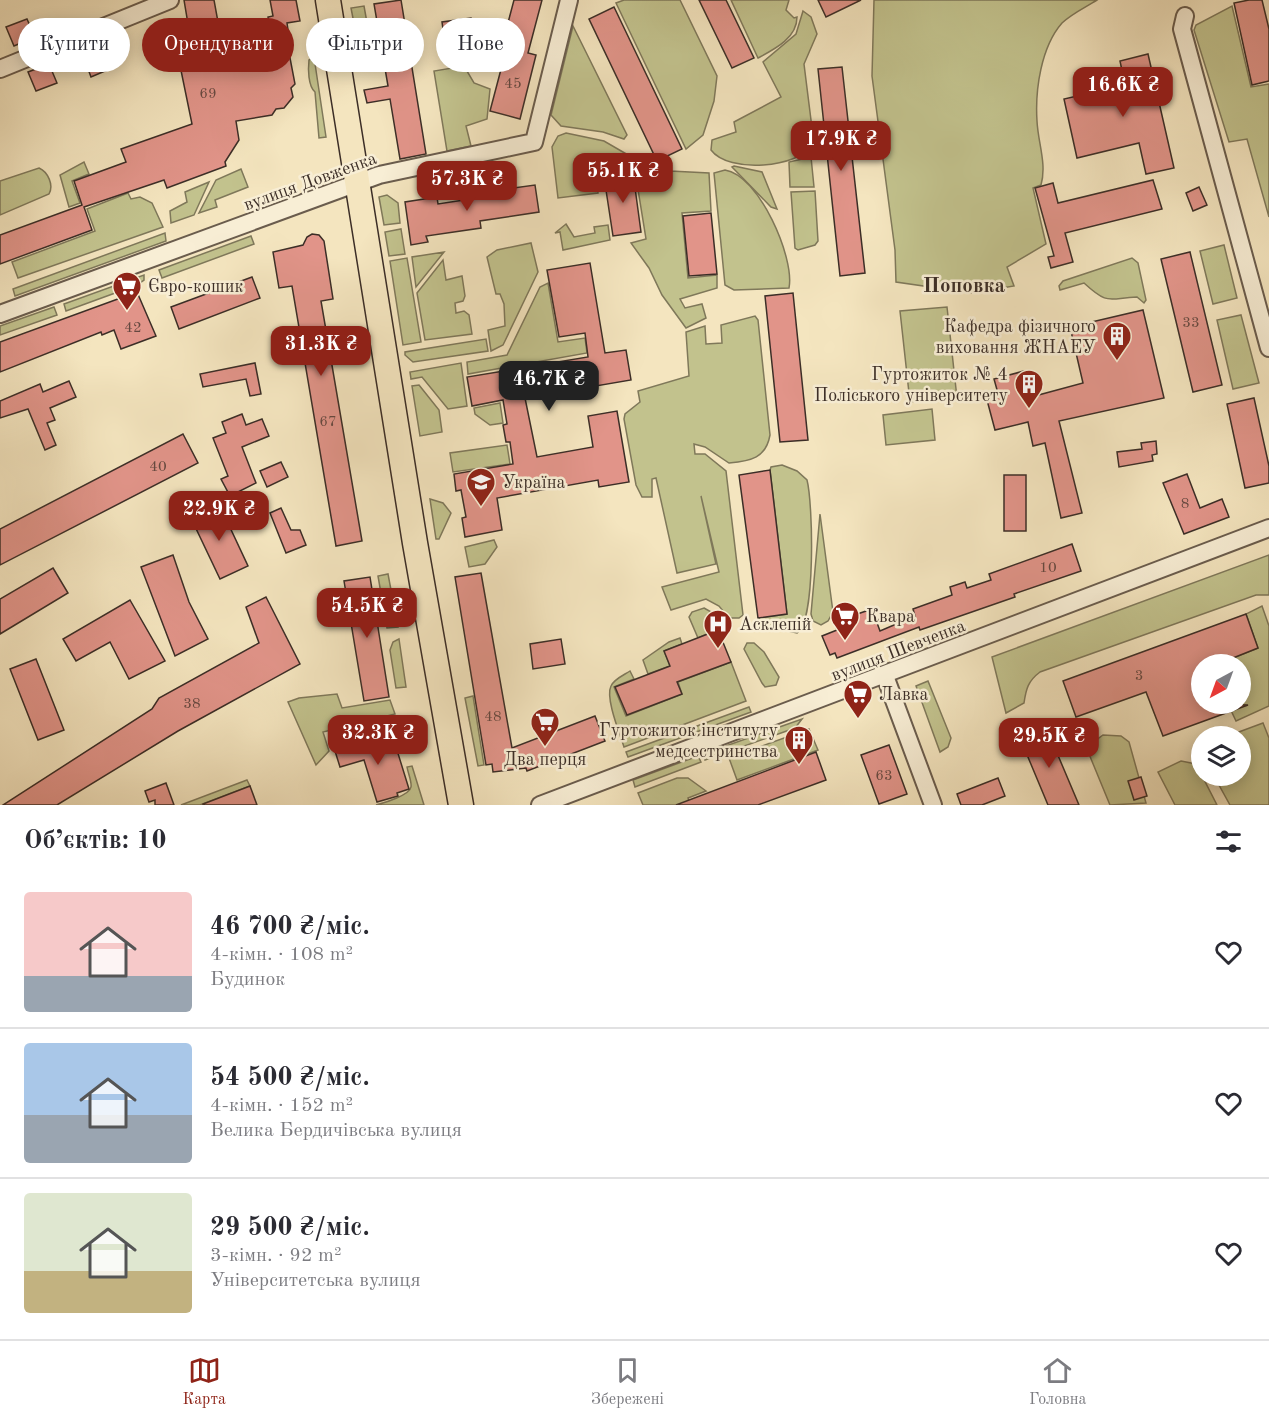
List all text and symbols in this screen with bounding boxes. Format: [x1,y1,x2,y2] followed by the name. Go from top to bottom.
[18,18,130,72] chip: Купити
[142,18,294,72] chip: Орендувати
[306,18,424,72] chip: Фільтри
[436,18,525,72] chip: Нове
[1068,67,1178,118] pin: 16.6K ₴
[1087,76,1159,96] text: 16.6K ₴
[504,77,522,92] house number: 45
[199,87,217,102] house number: 69
[786,121,896,172] pin: 17.9K ₴
[805,130,877,150] text: 17.9K ₴
[241,149,379,214] street label: вулиця Довженка
[568,153,678,204] pin: 55.1K ₴
[412,161,522,212] pin: 57.3K ₴
[587,162,659,182] text: 55.1K ₴
[431,170,503,190] text: 57.3K ₴
[111,270,143,312] supermarket icon: Євро-кошик
[923,276,1005,297] district label: Поповка
[148,278,243,296] place label: Євро-кошик
[1182,316,1200,331] house number: 33
[936,318,1096,357] place label: Кафедра фізичного виховання ЖНАЕУ
[1101,320,1133,362] building icon: Кафедра фізичного виховання ЖНАЕУ
[124,321,142,336] house number: 42
[266,326,376,377] pin: 31.3K ₴
[285,335,357,355] text: 31.3K ₴
[494,361,604,412] pin: 46.7K ₴
[814,366,1008,405] place label: Гуртожиток № 4 Поліського університету
[1013,368,1045,410] building icon: Гуртожиток № 4 Поліського університету
[513,370,585,390] text: 46.7K ₴
[319,415,337,430] house number: 67
[149,460,167,475] house number: 40
[465,466,497,508] school or university icon: Україна
[502,474,566,492] place label: Україна
[164,491,274,542] pin: 22.9K ₴
[1181,497,1189,512] house number: 8
[183,500,255,520] text: 22.9K ₴
[1039,561,1057,576] house number: 10
[312,588,422,639] pin: 54.5K ₴
[331,597,403,617] text: 54.5K ₴
[829,600,861,642] supermarket icon: Квара
[702,608,734,650] hospital icon: Асклепій
[866,608,915,626] place label: Квара
[739,616,811,634] place label: Асклепій
[829,617,968,685] street label: вулиця Шевченка
[1191,654,1251,714] north arrow
[1191,654,1251,786] map controls
[1135,669,1143,684] house number: 3
[842,678,874,720] supermarket icon: Лавка
[879,686,929,704] place label: Лавка
[183,697,201,712] house number: 38
[529,706,561,748] supermarket icon: Два перця
[484,710,502,725] house number: 48
[323,715,433,766] pin: 32.3K ₴
[994,718,1104,769] pin: 29.5K ₴
[599,722,778,761] place label: Гуртожиток інституту медсестринства
[342,724,414,744] text: 32.3K ₴
[783,724,815,766] building icon: Гуртожиток інституту медсестринства
[1191,726,1251,786] button: layers
[1013,727,1085,747] text: 29.5K ₴
[504,751,586,769] place label: Два перця
[875,769,893,784] house number: 63
[1212,825,1245,858] icon: filters
[24,828,166,854] text: Об’єктів: 10
[210,914,370,940] text: 46 700 ₴/міс.
[72,916,144,988] icon: home
[1212,936,1245,969] icon: heart
[210,945,353,965] text: 4-кімн. · 108 m²
[210,970,285,990] text: Будинок
[210,1065,370,1091] text: 54 500 ₴/міс.
[72,1067,144,1139] icon: home
[1212,1087,1245,1120] icon: heart
[210,1096,353,1116] text: 4-кімн. · 152 m²
[210,1121,462,1141] text: Велика Бердичівська вулиця
[210,1215,370,1241] text: 29 500 ₴/міс.
[72,1217,144,1289] icon: home
[1212,1237,1245,1270] icon: heart
[210,1246,342,1266] text: 3-кімн. · 92 m²
[210,1271,421,1291] text: Університетська вулиця
[183,1354,226,1410] tab: Карта
[591,1354,664,1410] tab: Збережені
[1029,1354,1086,1410] tab: Головна

